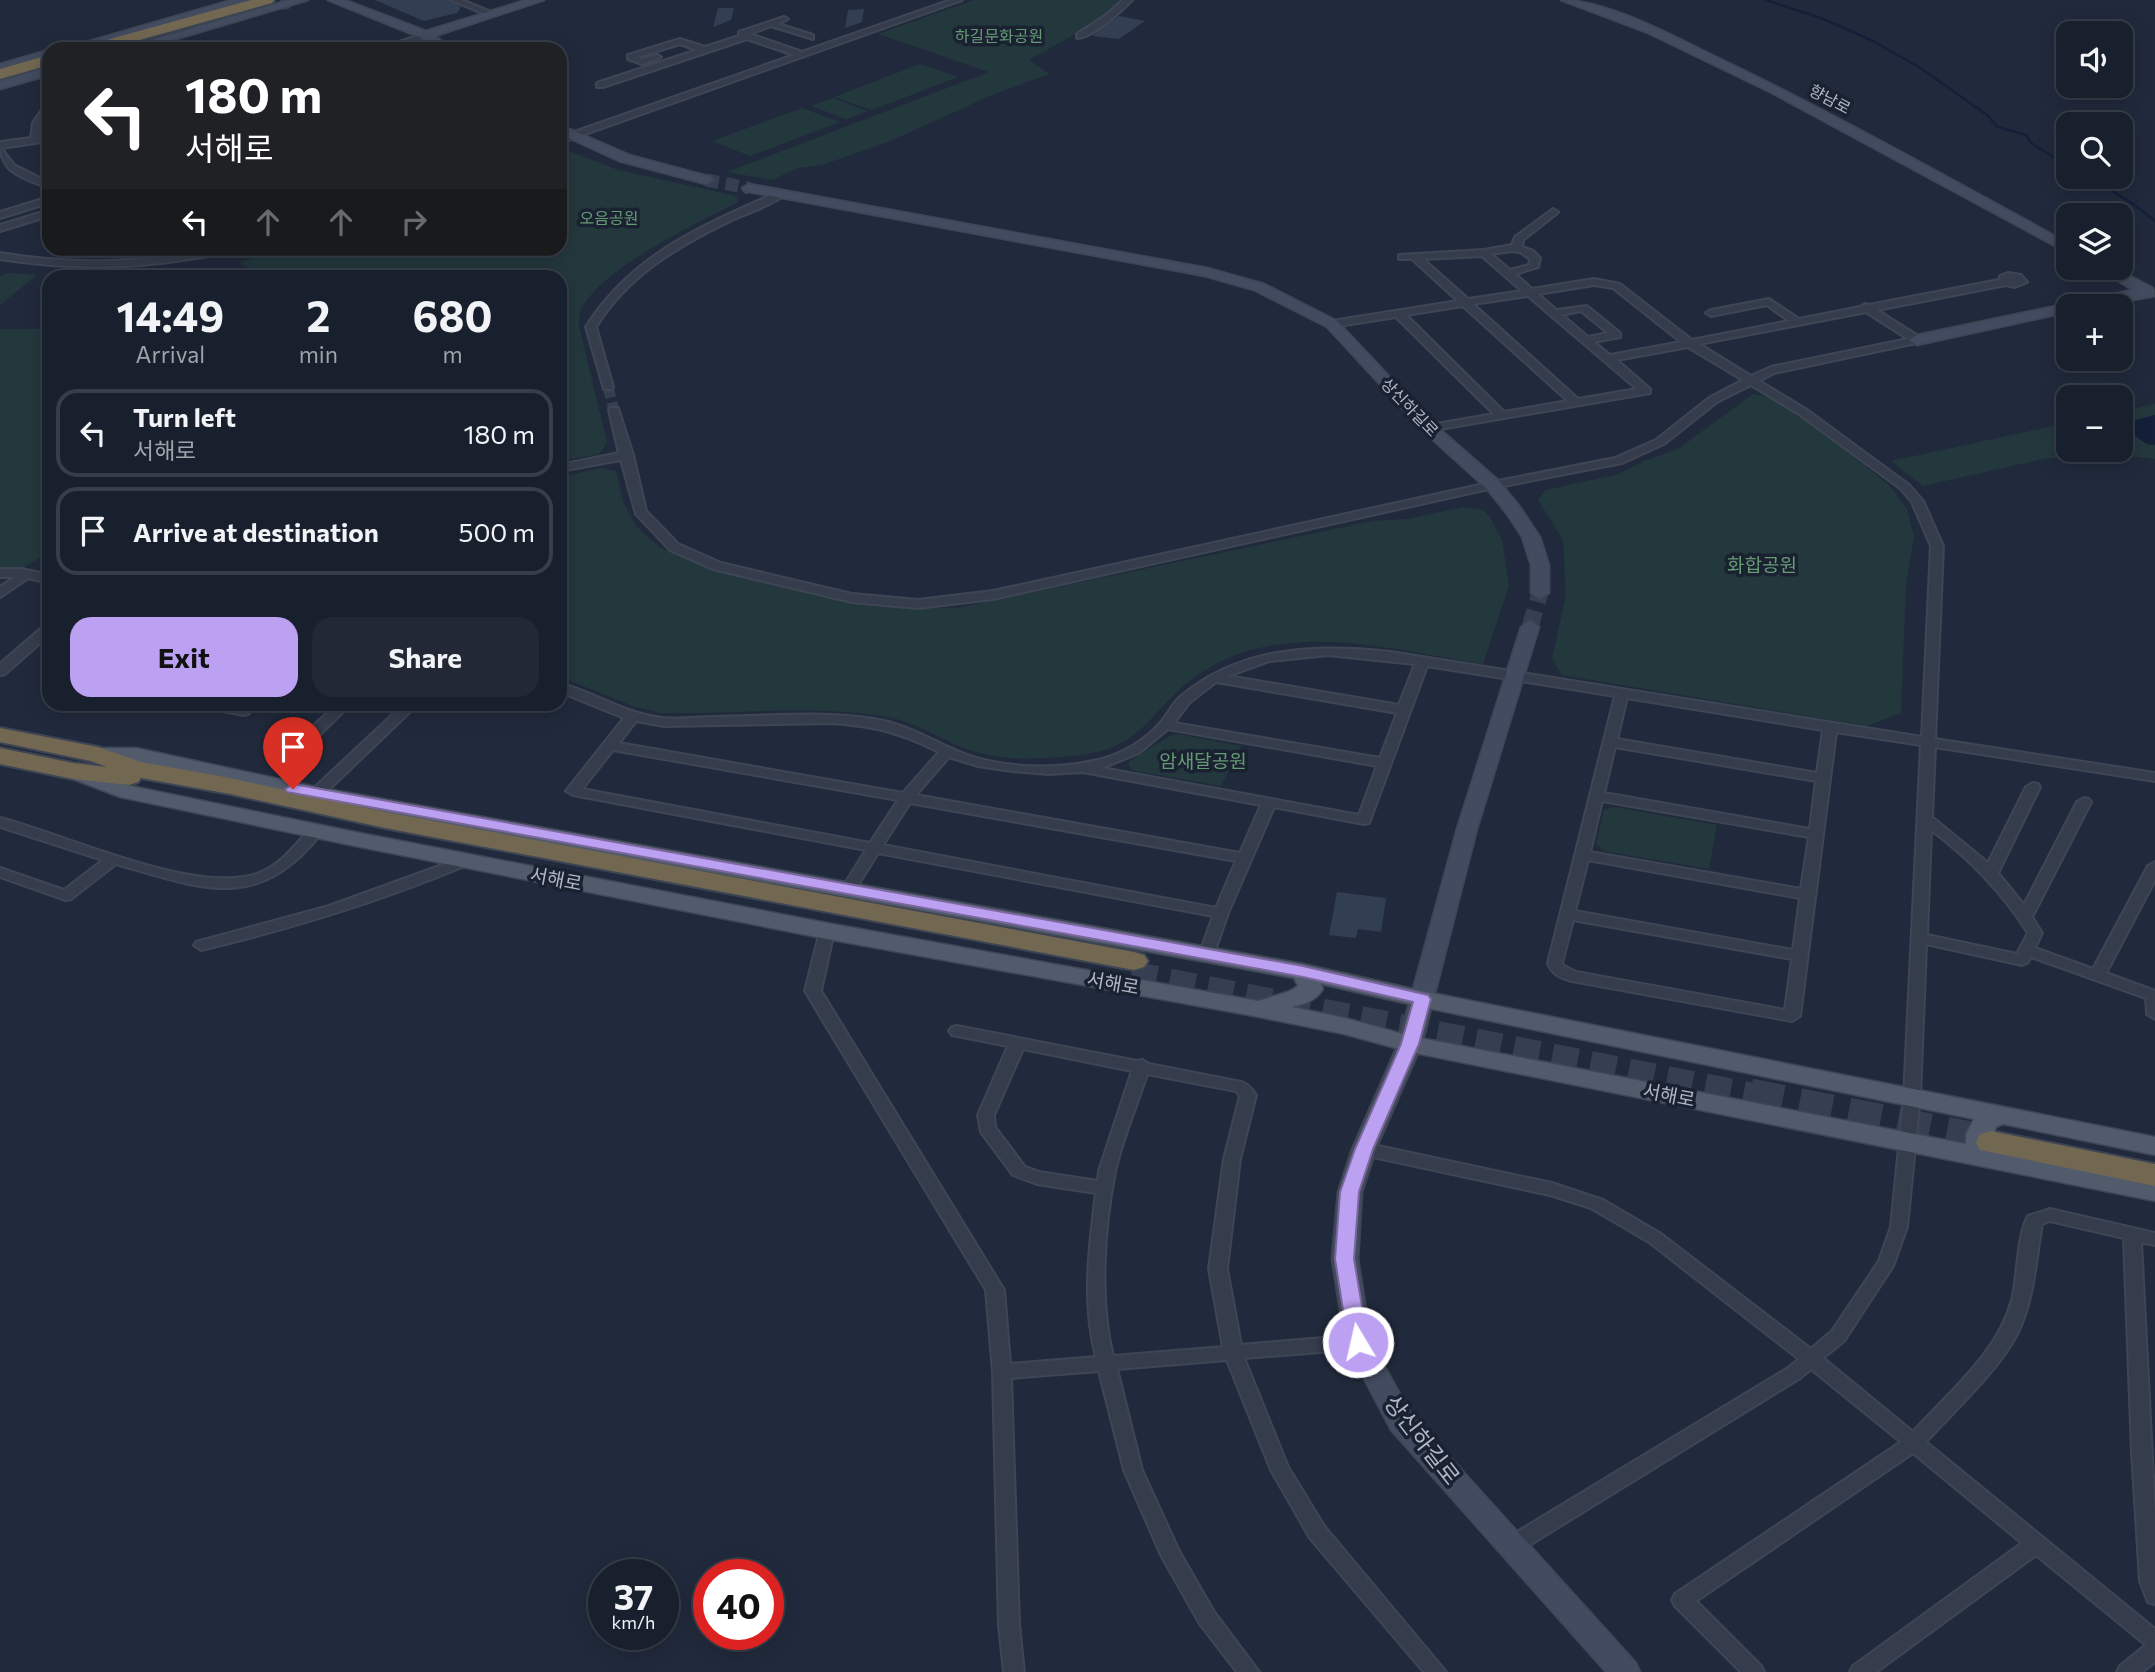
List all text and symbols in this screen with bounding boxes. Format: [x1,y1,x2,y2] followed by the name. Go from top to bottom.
[2056,21,2133,462] map controls
[2056,21,2133,98] button: sound
[955,26,1043,45] park label: 하길문화공원
[185,63,322,123] text: 180 m
[70,70,161,161] icon: left
[1806,80,1854,117] street label: 향남로
[2056,112,2133,189] button: search
[185,127,273,167] text: 서해로
[176,203,214,241] icon: left
[249,203,287,241] icon: ahead
[322,203,360,241] icon: ahead
[395,203,433,241] icon: right
[2056,203,2133,280] button: layers
[580,208,638,227] park label: 오음공원
[117,289,224,341] text: 14:49
[306,289,330,341] text: 2
[413,289,492,341] text: 680
[2056,294,2133,371] button: +
[136,340,205,368] text: Arrival
[299,340,338,368] text: min
[442,340,463,368] text: m
[1378,374,1443,440] street label: 상신하길로
[2056,385,2133,462] button: −
[133,401,236,432] text: Turn left
[74,414,112,452] icon: left
[463,418,535,449] text: 180 m
[133,436,196,464] text: 서해로
[74,512,112,550] icon: arrive
[133,516,379,547] text: Arrive at destination
[458,516,535,547] text: 500 m
[1727,553,1797,576] park label: 화합공원
[70,617,298,697] button: Exit
[312,617,539,697] button: Share
[263,717,323,789] pin
[274,728,312,766] icon: arrive
[1159,749,1247,772] park label: 암새달공원
[528,862,584,895] street label: 서해로
[1085,967,1141,998] street label: 서해로
[1641,1078,1697,1111] street label: 서해로
[1321,1305,1395,1379] position arrow
[1379,1389,1466,1490] street label: 상신하길로
[693,1559,784,1650] speed limit sign: 40
[614,1574,653,1617] text: 37
[612,1611,655,1633] text: km/h

